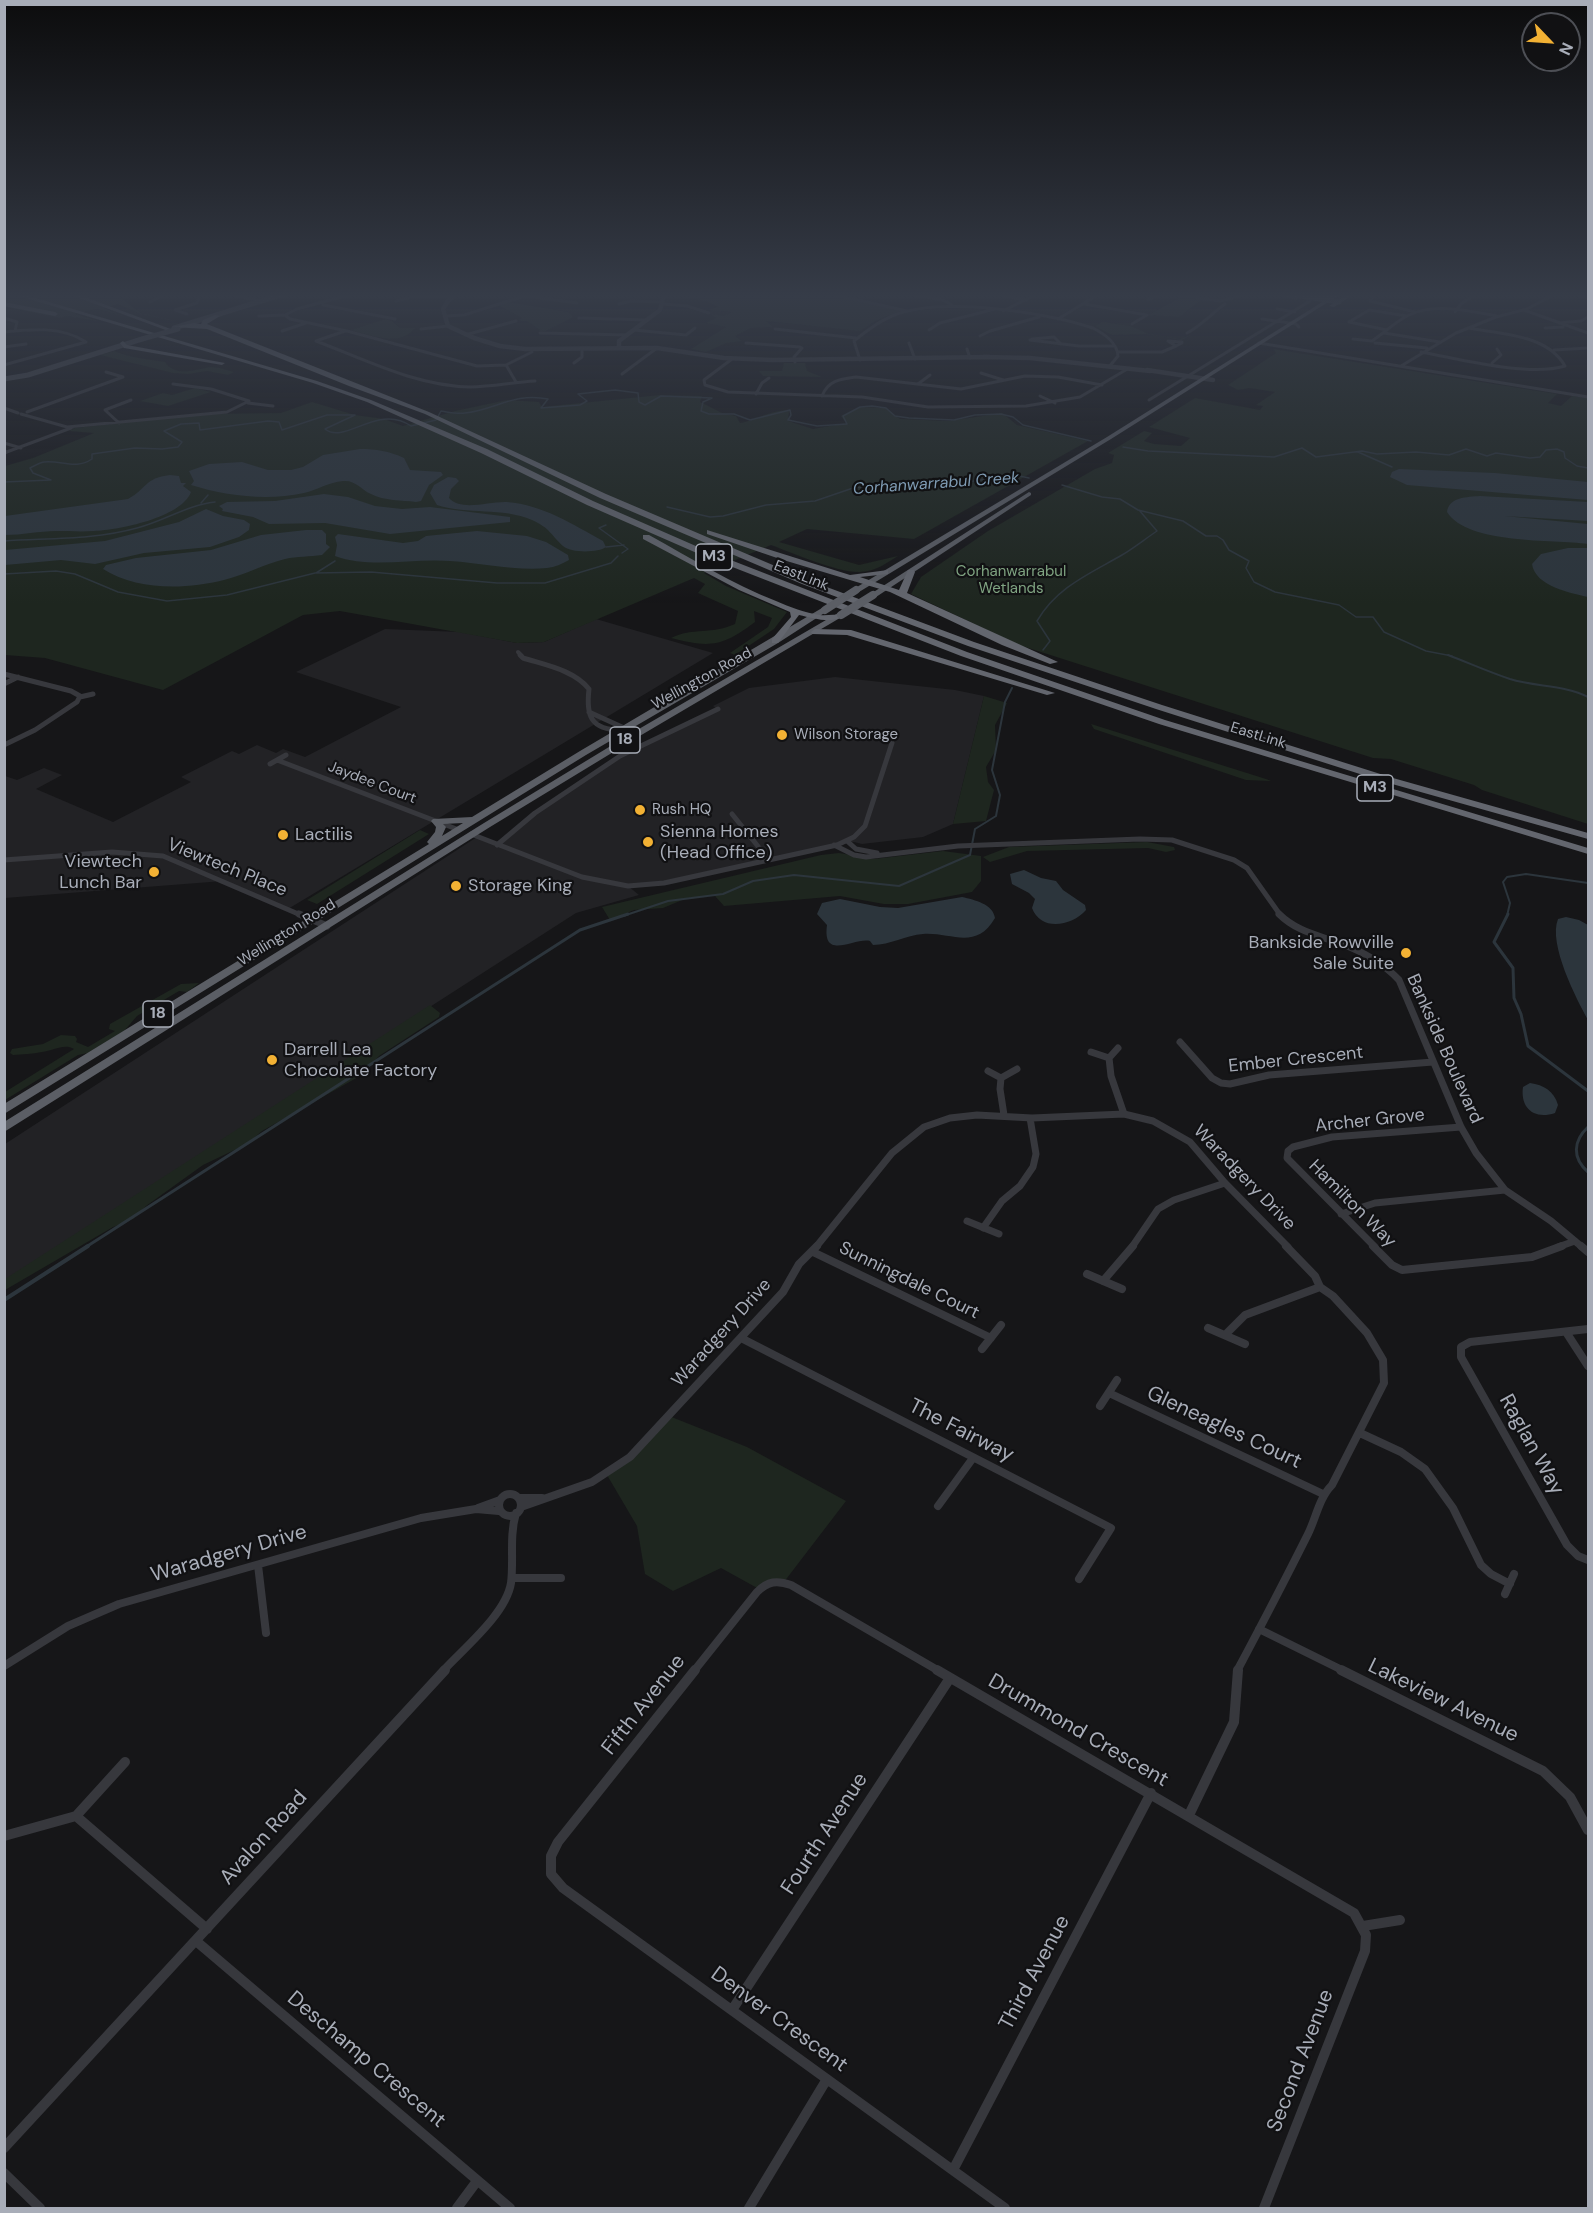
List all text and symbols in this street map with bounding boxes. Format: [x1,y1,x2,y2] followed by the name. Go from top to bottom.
[1521,12,1581,72] north arrow
[1554,39,1578,59] text: N
[852,469,1020,499] water label: Corhanwarrabul Creek
[696,544,732,570] road number: M3
[771,557,831,595] street label: EastLink
[956,563,1066,598] park label: Corhanwarrabul Wetlands
[649,644,755,714] street label: Wellington Road
[1228,719,1288,753] street label: EastLink
[794,726,898,744] place label: Wilson Storage
[610,727,640,753] road number: 18
[775,728,789,742] marker: Wilson Storage
[325,758,419,808] street label: Jaydee Court
[1357,775,1393,801] road number: M3
[652,801,711,819] place label: Rush HQ
[633,803,647,817] marker: Rush HQ
[660,821,778,864] place label: Sienna Homes (Head Office)
[295,824,353,846] place label: Lactilis
[276,828,290,842] marker: Lactilis
[164,834,290,902] street label: Viewtech Place
[641,835,655,849] marker: Sienna Homes (Head Office)
[59,851,142,894] place label: Viewtech Lunch Bar
[147,865,161,879] marker: Viewtech Lunch Bar
[468,875,572,897] place label: Storage King
[449,879,463,893] marker: Storage King
[235,896,339,970] street label: Wellington Road
[1249,932,1394,974] place label: Bankside Rowville Sale Suite
[1399,946,1413,960] marker: Bankside Rowville Sale Suite
[1401,971,1487,1127] street label: Bankside Boulevard
[143,1001,173,1027] road number: 18
[284,1039,437,1082] place label: Darrell Lea Chocolate Factory
[1227,1042,1365,1078] street label: Ember Crescent
[265,1053,279,1067] marker: Darrell Lea Chocolate Factory
[1314,1105,1426,1137] street label: Archer Grove
[1188,1121,1300,1235] street label: Waradgery Drive
[1304,1156,1400,1252] street label: Hamilton Way
[835,1238,983,1324] street label: Sunningdale Court
[668,1274,776,1392] street label: Waradgery Drive
[1143,1381,1305,1475] street label: Gleneagles Court
[1493,1390,1569,1500] street label: Raglan Way
[904,1394,1018,1468] street label: The Fairway
[148,1520,310,1588] street label: Waradgery Drive
[597,1650,691,1760] street label: Fifth Avenue
[1364,1654,1522,1748] street label: Lakeview Avenue
[983,1669,1173,1793] street label: Drummond Crescent
[776,1768,874,1900] street label: Fourth Avenue
[215,1786,313,1890] street label: Avalon Road
[994,1911,1076,2035] street label: Third Avenue
[706,1962,852,2078] street label: Denver Crescent
[282,1986,450,2134] street label: Deschamp Crescent
[1262,1986,1340,2136] street label: Second Avenue

